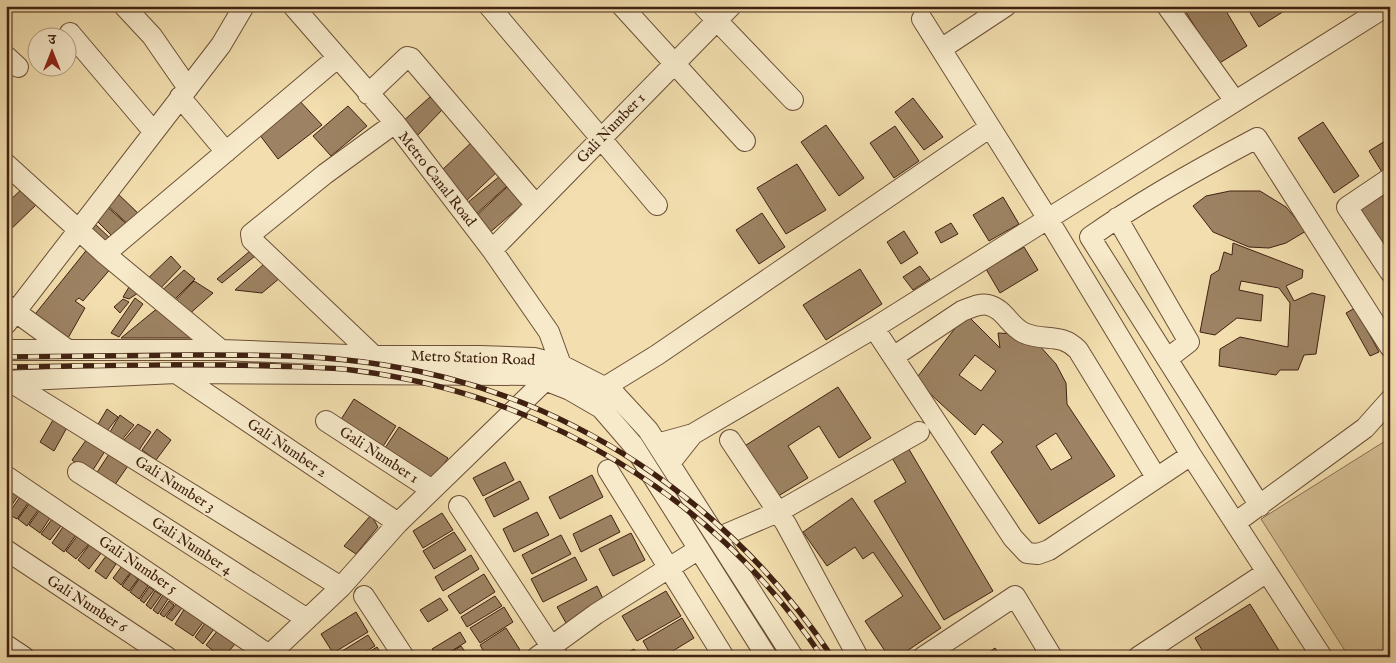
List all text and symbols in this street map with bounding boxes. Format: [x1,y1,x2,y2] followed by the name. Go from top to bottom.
[28,28,78,78] north arrow
[47,31,56,49] text: उ
[573,89,649,167] street label: Gali Number 1
[394,128,481,231] street label: Metro Canal Road
[410,346,537,370] street label: Metro Station Road
[243,414,331,482] street label: Gali Number 2
[336,422,422,488] street label: Gali Number 1
[131,452,219,516] street label: Gali Number 3
[148,513,237,580] street label: Gali Number 4
[95,532,181,599] street label: Gali Number 5
[43,571,131,637] street label: Gali Number 6

